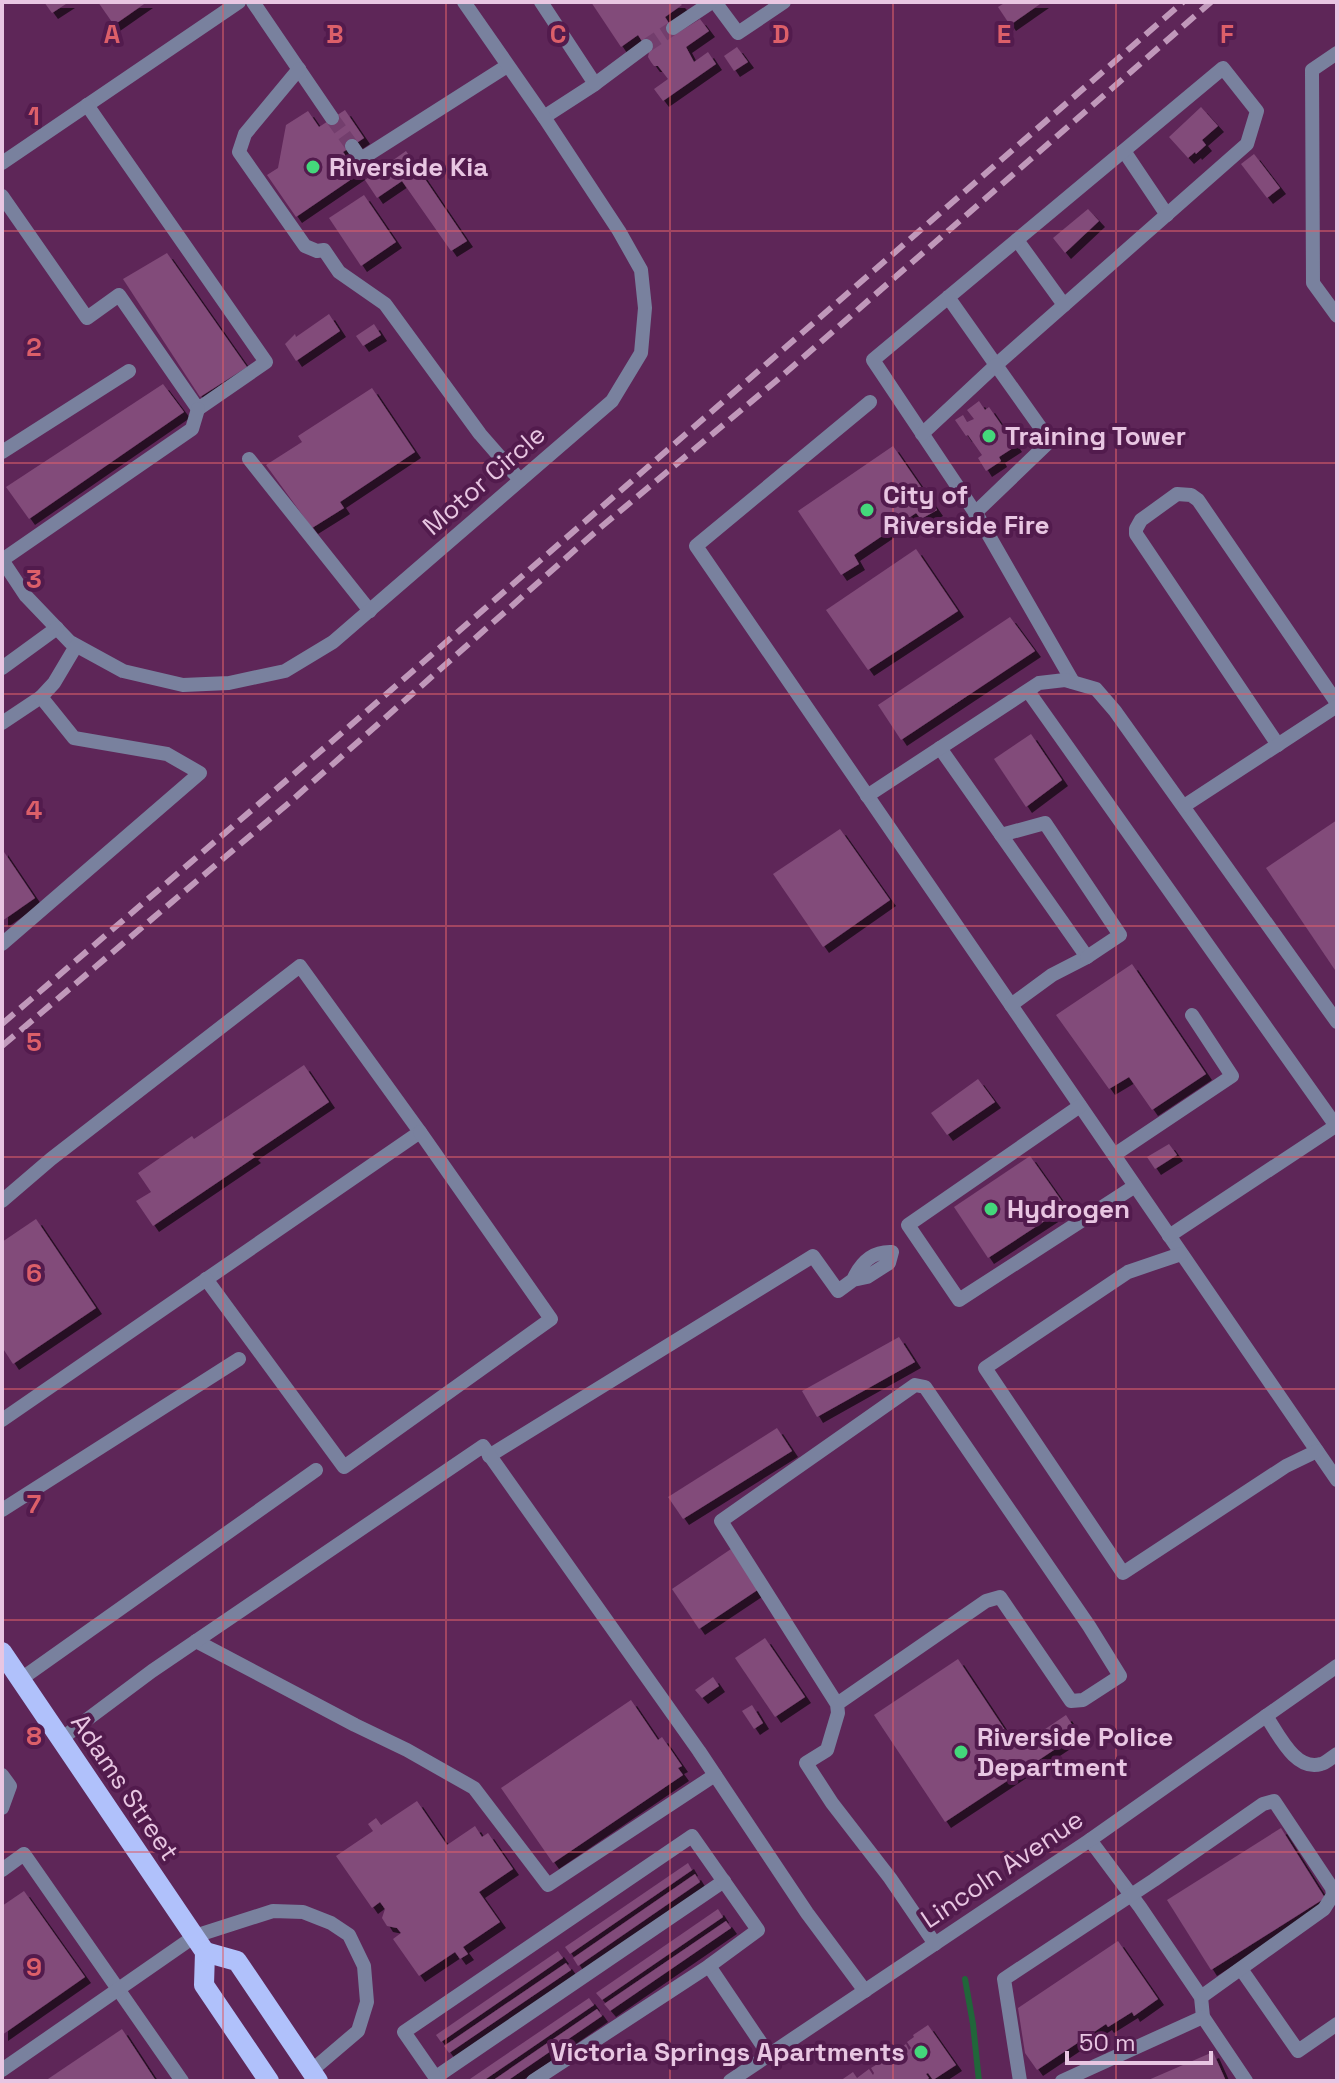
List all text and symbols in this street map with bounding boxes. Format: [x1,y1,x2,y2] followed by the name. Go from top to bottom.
[104,17,121,51] text: A
[326,17,344,51] text: B
[550,17,566,51] text: C
[772,17,790,51] text: D
[997,17,1011,51] text: E
[1220,17,1234,51] text: F
[28,99,40,133] text: 1
[329,150,488,184] place label: Riverside Kia
[304,158,322,176] marker: Riverside Kia
[26,330,42,364] text: 2
[416,417,552,543] street label: Motor Circle
[1005,419,1186,453] place label: Training Tower
[980,427,998,445] marker: Training Tower
[883,478,1050,542] place label: City of Riverside Fire
[858,501,876,519] marker: City of Riverside Fire
[26,562,42,596] text: 3
[26,793,42,827] text: 4
[26,1025,42,1059] text: 5
[1007,1192,1130,1226] place label: Hydrogen
[982,1200,1000,1218] marker: Hydrogen
[26,1256,42,1290] text: 6
[27,1487,41,1521] text: 7
[63,1707,187,1867] street label: Adams Street
[26,1719,42,1753] text: 8
[977,1720,1173,1784] place label: Riverside Police Department
[952,1743,970,1761] marker: Riverside Police Department
[914,1802,1090,1936] street label: Lincoln Avenue
[26,1950,42,1984] text: 9
[1067,2015,1211,2065] scale bar
[1079,2027,1136,2058] text: 50 m
[550,2035,905,2069] place label: Victoria Springs Apartments
[912,2043,930,2061] marker: Victoria Springs Apartments

